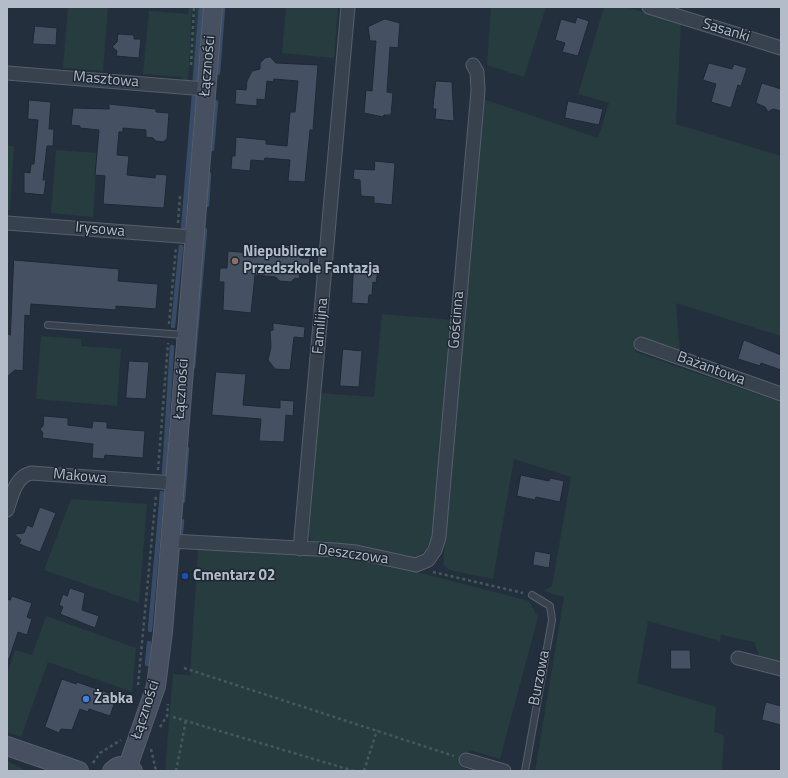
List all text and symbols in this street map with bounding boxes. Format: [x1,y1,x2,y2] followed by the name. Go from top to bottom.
[700,15,752,47] street label: Sasanki
[196,35,220,97] street label: Łączności
[72,68,140,92] street label: Masztowa
[74,219,126,241] street label: Irysowa
[243,243,380,278] place label: Niepubliczne Przedszkole Fantazja
[230,256,240,266] marker: Niepubliczne Przedszkole Fantazja
[446,291,468,349] street label: Gościnna
[310,297,332,355] street label: Familijna
[675,348,747,390] street label: Bażantowa
[171,358,193,420] street label: Łączności
[52,466,108,488] street label: Makowa
[317,541,389,569] street label: Deszczowa
[193,567,275,585] place label: Cmentarz 02
[180,571,190,581] marker: Cmentarz 02
[526,649,554,707] street label: Burzowa
[128,678,164,742] street label: Łączności
[94,690,133,708] place label: Żabka
[81,694,91,704] marker: Żabka

